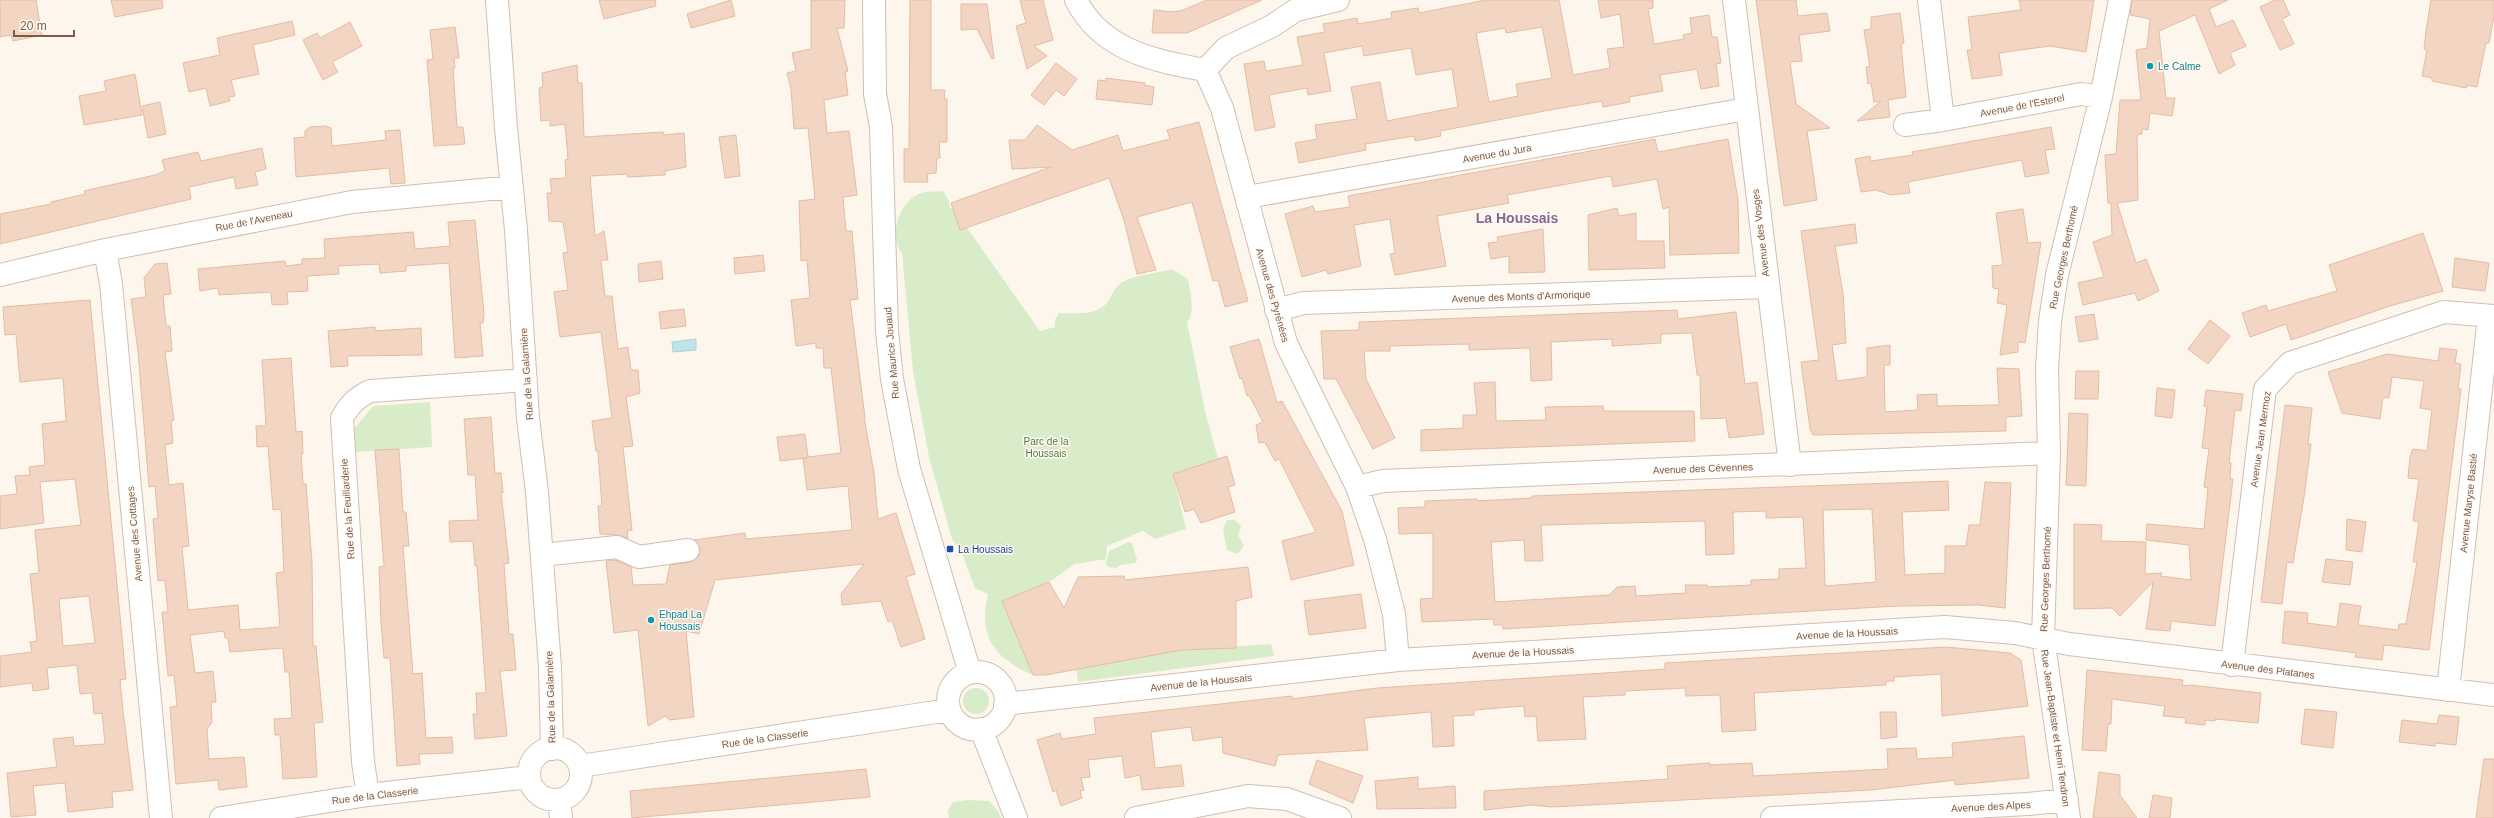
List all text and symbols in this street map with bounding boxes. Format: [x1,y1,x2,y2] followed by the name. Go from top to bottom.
[14,12,74,38] scale bar
[20,19,47,33] text: 20 m
[2145,61,2155,71] marker: Le Calme
[2158,61,2201,72] place label: Le Calme
[1979,92,2065,119] street label: Avenue de l'Esterel
[1462,142,1533,165] street label: Avenue du Jura
[1750,188,1771,277] street label: Avenue des Vosges
[2047,204,2080,310] street label: Rue Georges Berthomé
[215,208,294,233] street label: Rue de l'Aveneau
[1476,210,1558,226] district label: La Houssais
[1254,247,1291,344] street label: Avenue des Pyrénées
[1451,289,1591,304] street label: Avenue des Monts d'Armorique
[882,307,901,399] street label: Rue Maurice Jouaud
[518,327,535,420] street label: Rue de la Galarnière
[2248,390,2273,488] street label: Avenue Jean Mermoz
[1023,436,1069,459] park label: Parc de la Houssais
[2458,452,2479,553] street label: Avenue Maryse Bastié
[338,458,356,560] street label: Rue de la Feuillarderie
[1653,461,1753,476] street label: Avenue des Cévennes
[125,486,144,582] street label: Avenue des Cottages
[2038,526,2053,632] street label: Rue Georges Berthomé
[945,544,955,554] marker: La Houssais
[958,544,1013,555] place label: La Houssais
[659,609,702,632] place label: Ehpad La Houssais
[646,615,656,625] marker: Ehpad La Houssais
[1796,625,1898,642] street label: Avenue de la Houssais
[1472,644,1574,661] street label: Avenue de la Houssais
[2039,649,2072,807] street label: Rue Jean-Baptiste et Henri Tendron
[543,650,558,743] street label: Rue de la Galarnière
[2220,658,2315,681] street label: Avenue des Platanes
[1150,672,1252,693] street label: Avenue de la Houssais
[721,727,809,750] street label: Rue de la Classerie
[331,785,419,806] street label: Rue de la Classerie
[1951,799,2031,814] street label: Avenue des Alpes

